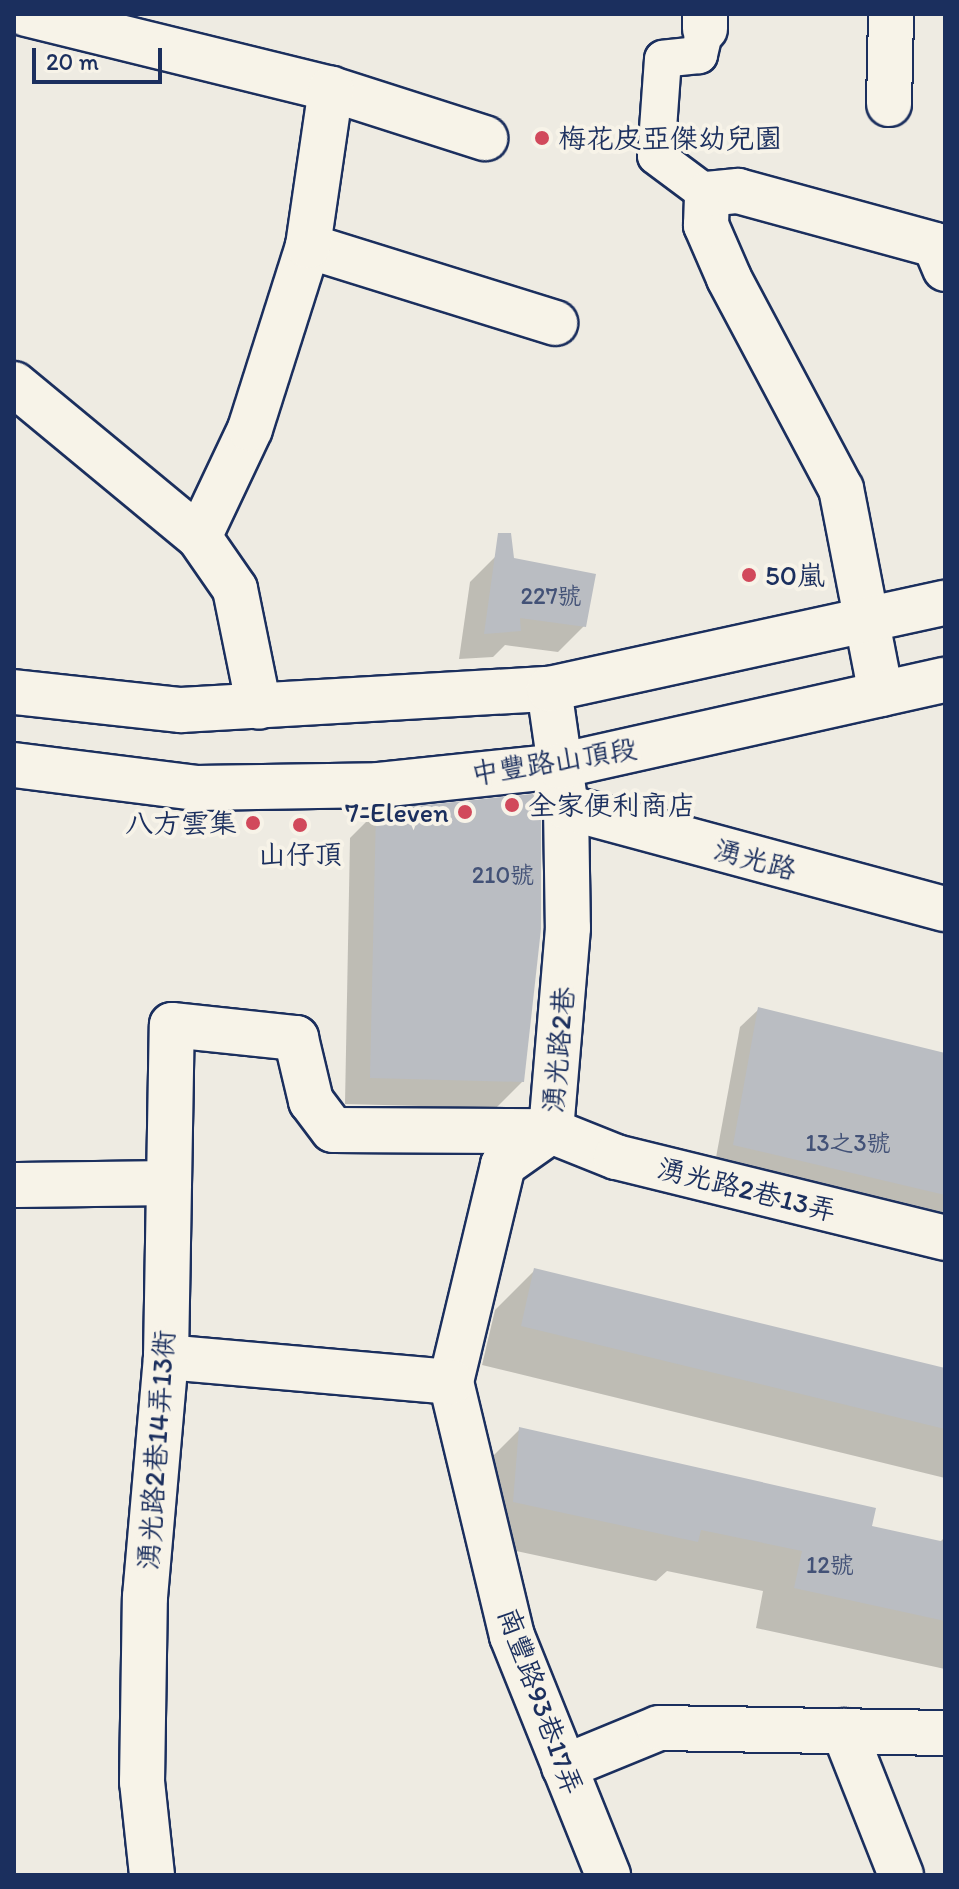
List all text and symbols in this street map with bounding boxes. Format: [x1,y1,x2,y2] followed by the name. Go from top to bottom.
[36,32,166,82] scale bar
[46,47,99,76] text: 20 m
[558,121,782,155] place label: 梅花皮亞傑幼兒園
[533,129,551,147] marker: 梅花皮亞傑幼兒園
[765,558,825,592] place label: 50嵐
[740,566,758,584] marker: 50嵐
[520,582,582,610] house number: 227號
[468,731,640,791] street label: 中豐路山頂段
[528,788,696,822] place label: 全家便利商店
[345,795,449,829] place label: 7-Eleven
[503,796,521,814] marker: 全家便利商店
[456,803,474,821] marker: 7-Eleven
[125,806,237,840] place label: 八方雲集
[244,814,262,832] marker: 八方雲集
[291,816,309,834] marker: 山仔頂
[710,832,800,886] street label: 湧光路
[258,837,342,871] place label: 山仔頂
[472,861,534,889] house number: 210號
[536,985,580,1115] street label: 湧光路2巷
[805,1129,891,1157] house number: 13之3號
[654,1151,840,1227] street label: 湧光路2巷13弄
[131,1329,181,1571] street label: 湧光路2巷14弄13衖
[806,1551,854,1579] house number: 12號
[492,1603,590,1799] street label: 南豐路93巷17弄

